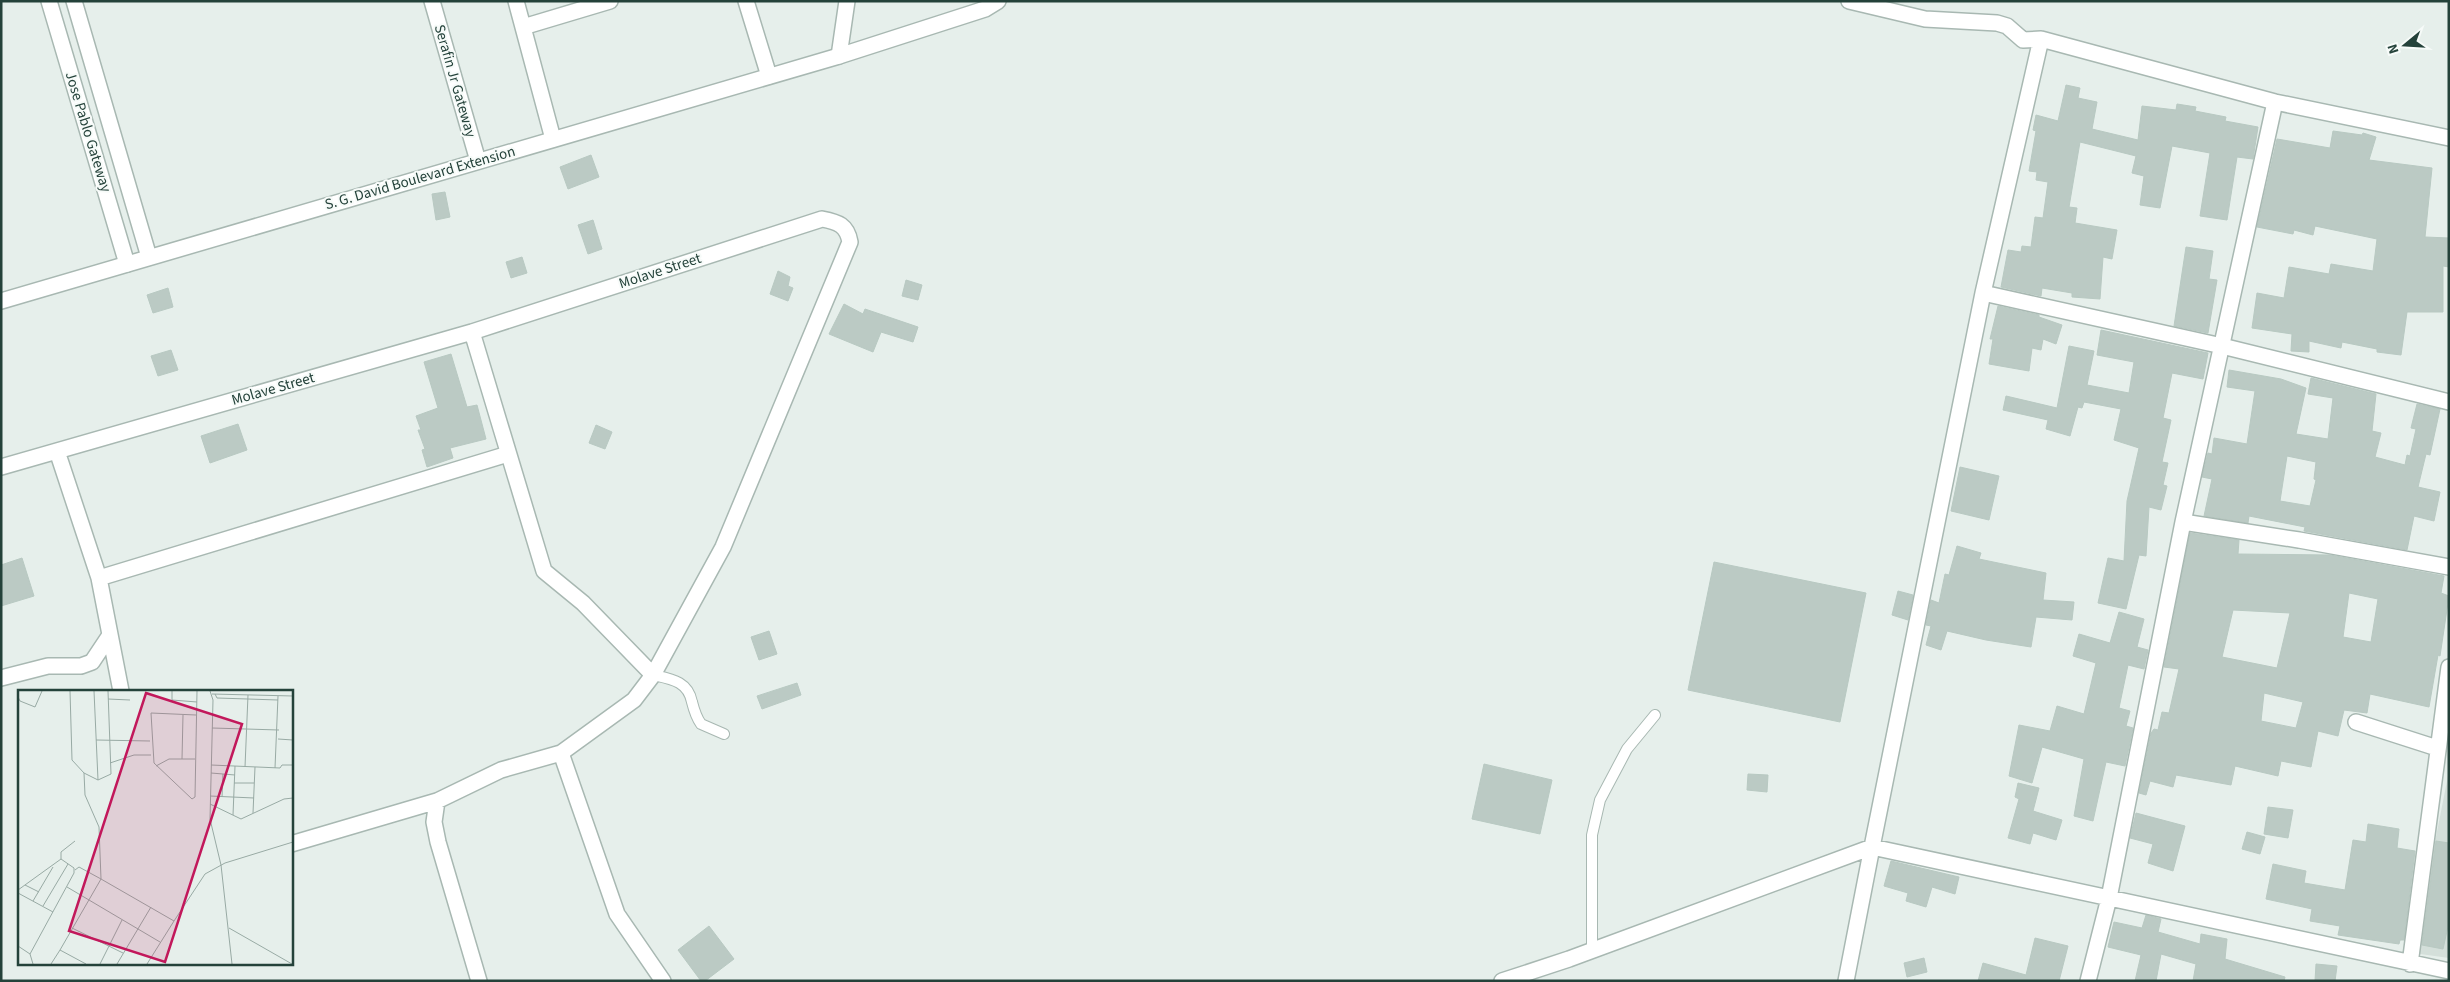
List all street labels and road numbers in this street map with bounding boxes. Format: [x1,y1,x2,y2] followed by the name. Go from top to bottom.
[429,22,481,140] street label: Serafin Jr Gateway
[60,69,116,195] street label: Jose Pablo Gateway
[322,141,518,215] street label: S. G. David Boulevard Extension
[616,248,704,294] street label: Molave Street
[229,367,317,411] street label: Molave Street

